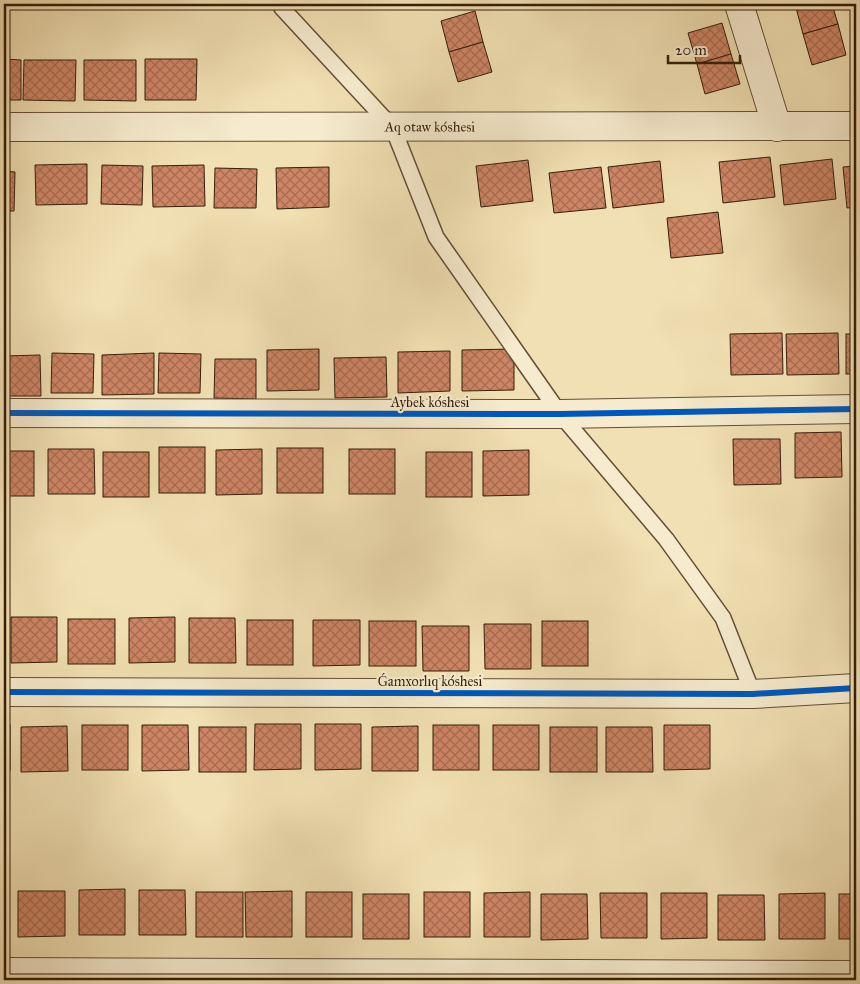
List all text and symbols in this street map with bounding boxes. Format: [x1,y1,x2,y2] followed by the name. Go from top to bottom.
[668,32,740,64] scale bar
[675,41,707,59] text: 20 m
[384,118,475,137] street label: Aq otaw kóshesi
[390,394,470,411] street label: Aybek kóshesi
[378,673,482,691] street label: Ǵamxorlıq kóshesi

